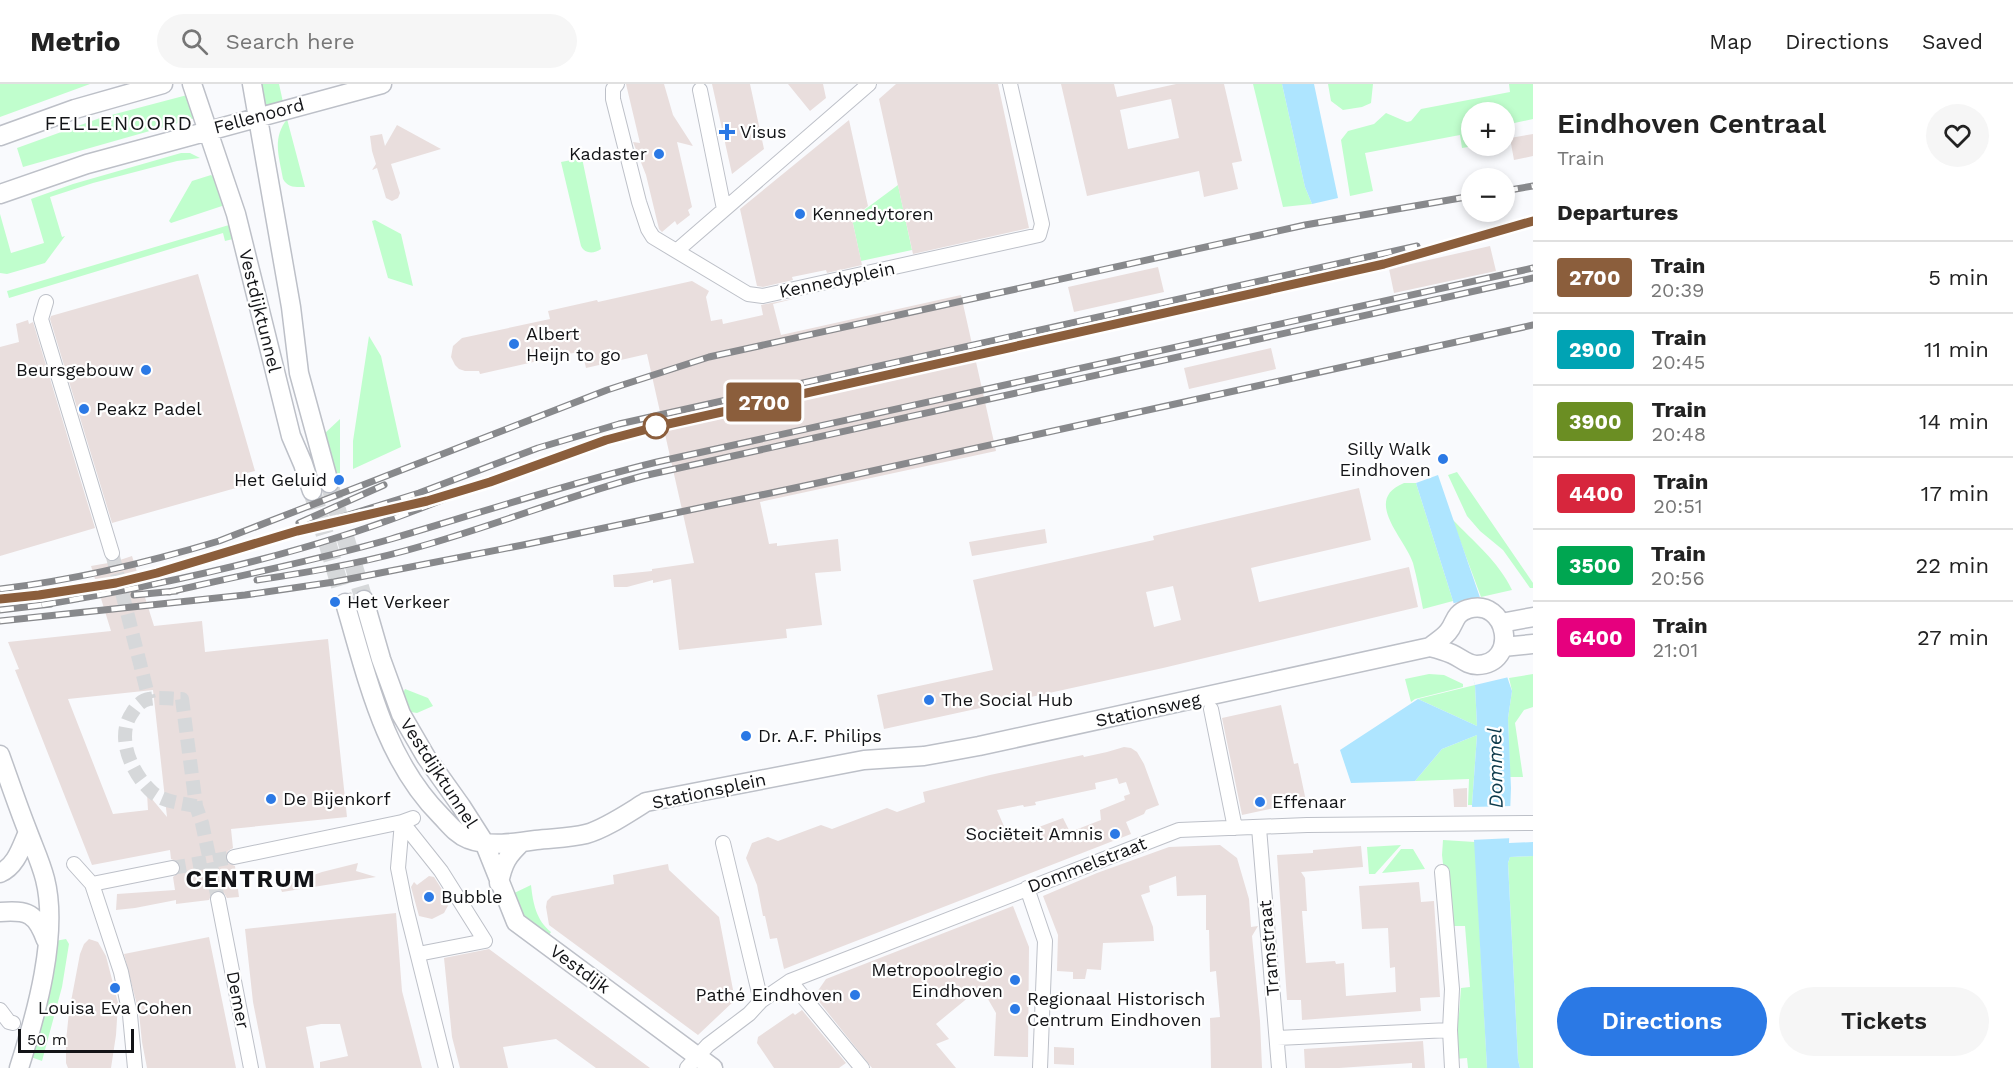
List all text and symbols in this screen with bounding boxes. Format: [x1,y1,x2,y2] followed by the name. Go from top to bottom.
[157,14,577,68] search box
[30,25,121,58] text: Metrio
[178,25,211,58] icon: search
[226,29,355,54] text: Search here
[1709,29,1752,54] text: Map
[1785,29,1889,54] text: Directions
[1922,29,1983,54] text: Saved
[211,93,306,138] street label: Fellenoord
[1461,102,1515,222] map controls
[1461,102,1515,156] button: +
[1926,104,1989,167] button: heart
[1557,107,1826,140] text: Eindhoven Centraal
[45,111,193,135] district label: FELLENOORD
[740,121,787,142] place label: Visus
[718,123,736,141] marker: Visus
[569,143,647,164] place label: Kadaster
[1557,146,1605,170] text: Train
[652,147,666,161] marker: Kadaster
[1461,168,1515,222] button: −
[1557,200,1678,225] text: Departures
[812,203,934,224] place label: Kennedytoren
[793,207,807,221] marker: Kennedytoren
[235,247,286,375] street label: Vestdijktunnel
[1650,253,1706,278] text: Train
[777,257,897,302] street label: Kennedyplein
[1569,265,1620,290] text: 2700
[1928,265,1989,290] text: 5 min
[1650,278,1704,302] text: 20:39
[526,323,621,365] place label: Albert Heijn to go
[1652,325,1707,350] text: Train
[507,337,521,351] marker: Albert Heijn to go
[1569,337,1622,362] text: 2900
[1924,337,1989,362] text: 11 min
[1652,350,1705,374] text: 20:45
[16,359,134,380] place label: Beursgebouw
[139,363,153,377] marker: Beursgebouw
[722,382,806,422] line badge: 2700
[738,390,790,415] text: 2700
[1651,397,1707,422] text: Train
[96,398,202,419] place label: Peakz Padel
[77,402,91,416] marker: Peakz Padel
[1569,409,1621,434] text: 3900
[1919,409,1989,434] text: 14 min
[643,413,669,439] unlabelled marker
[1651,422,1706,446] text: 20:48
[1339,438,1431,480] place label: Silly Walk Eindhoven
[1436,452,1450,466] marker: Silly Walk Eindhoven
[234,469,327,490] place label: Het Geluid
[1653,469,1708,494] text: Train
[332,473,346,487] marker: Het Geluid
[1569,481,1623,506] text: 4400
[1921,481,1989,506] text: 17 min
[1653,494,1703,518] text: 20:51
[1651,541,1706,566] text: Train
[1569,553,1621,578] text: 3500
[1915,553,1989,578] text: 22 min
[1651,566,1705,590] text: 20:56
[347,591,450,612] place label: Het Verkeer
[328,595,342,609] marker: Het Verkeer
[1653,613,1708,638] text: Train
[1569,625,1623,650] text: 6400
[1917,625,1989,650] text: 27 min
[1653,638,1698,662] text: 21:01
[1093,688,1203,731] street label: Stationsweg
[941,689,1073,710] place label: The Social Hub
[922,693,936,707] marker: The Social Hub
[396,714,483,832] street label: Vestdijktunnel
[758,725,882,746] place label: Dr. A.F. Philips
[1482,727,1508,809] water label: Dommel
[739,729,753,743] marker: Dr. A.F. Philips
[650,768,768,813] street label: Stationsplein
[283,788,390,809] place label: De Bijenkorf
[1272,791,1346,812] place label: Effenaar
[264,792,278,806] marker: De Bijenkorf
[1253,795,1267,809] marker: Effenaar
[966,823,1103,844] place label: Sociëteit Amnis
[1108,827,1122,841] marker: Sociëteit Amnis
[1024,832,1150,897] street label: Dommelstraat
[186,865,316,893] district label: CENTRUM
[441,886,502,907] place label: Bubble
[422,890,436,904] marker: Bubble
[1254,899,1283,997] street label: Tramstraat
[546,940,615,997] street label: Vestdijk
[871,959,1003,1001] place label: Metropoolregio Eindhoven
[223,969,254,1030] street label: Demer
[1008,973,1022,987] marker: Metropoolregio Eindhoven
[108,981,122,995] marker: Louisa Eva Cohen
[695,984,843,1005] place label: Pathé Eindhoven
[1557,987,1767,1056] button: Directions
[1779,987,1989,1056] button: Tickets
[848,988,862,1002] marker: Pathé Eindhoven
[1027,988,1205,1030] place label: Regionaal Historisch Centrum Eindhoven
[38,997,192,1018] place label: Louisa Eva Cohen
[1008,1002,1022,1016] marker: Regionaal Historisch Centrum Eindhoven
[18,1026,134,1054] scale bar
[27,1030,67,1049] text: 50 m

